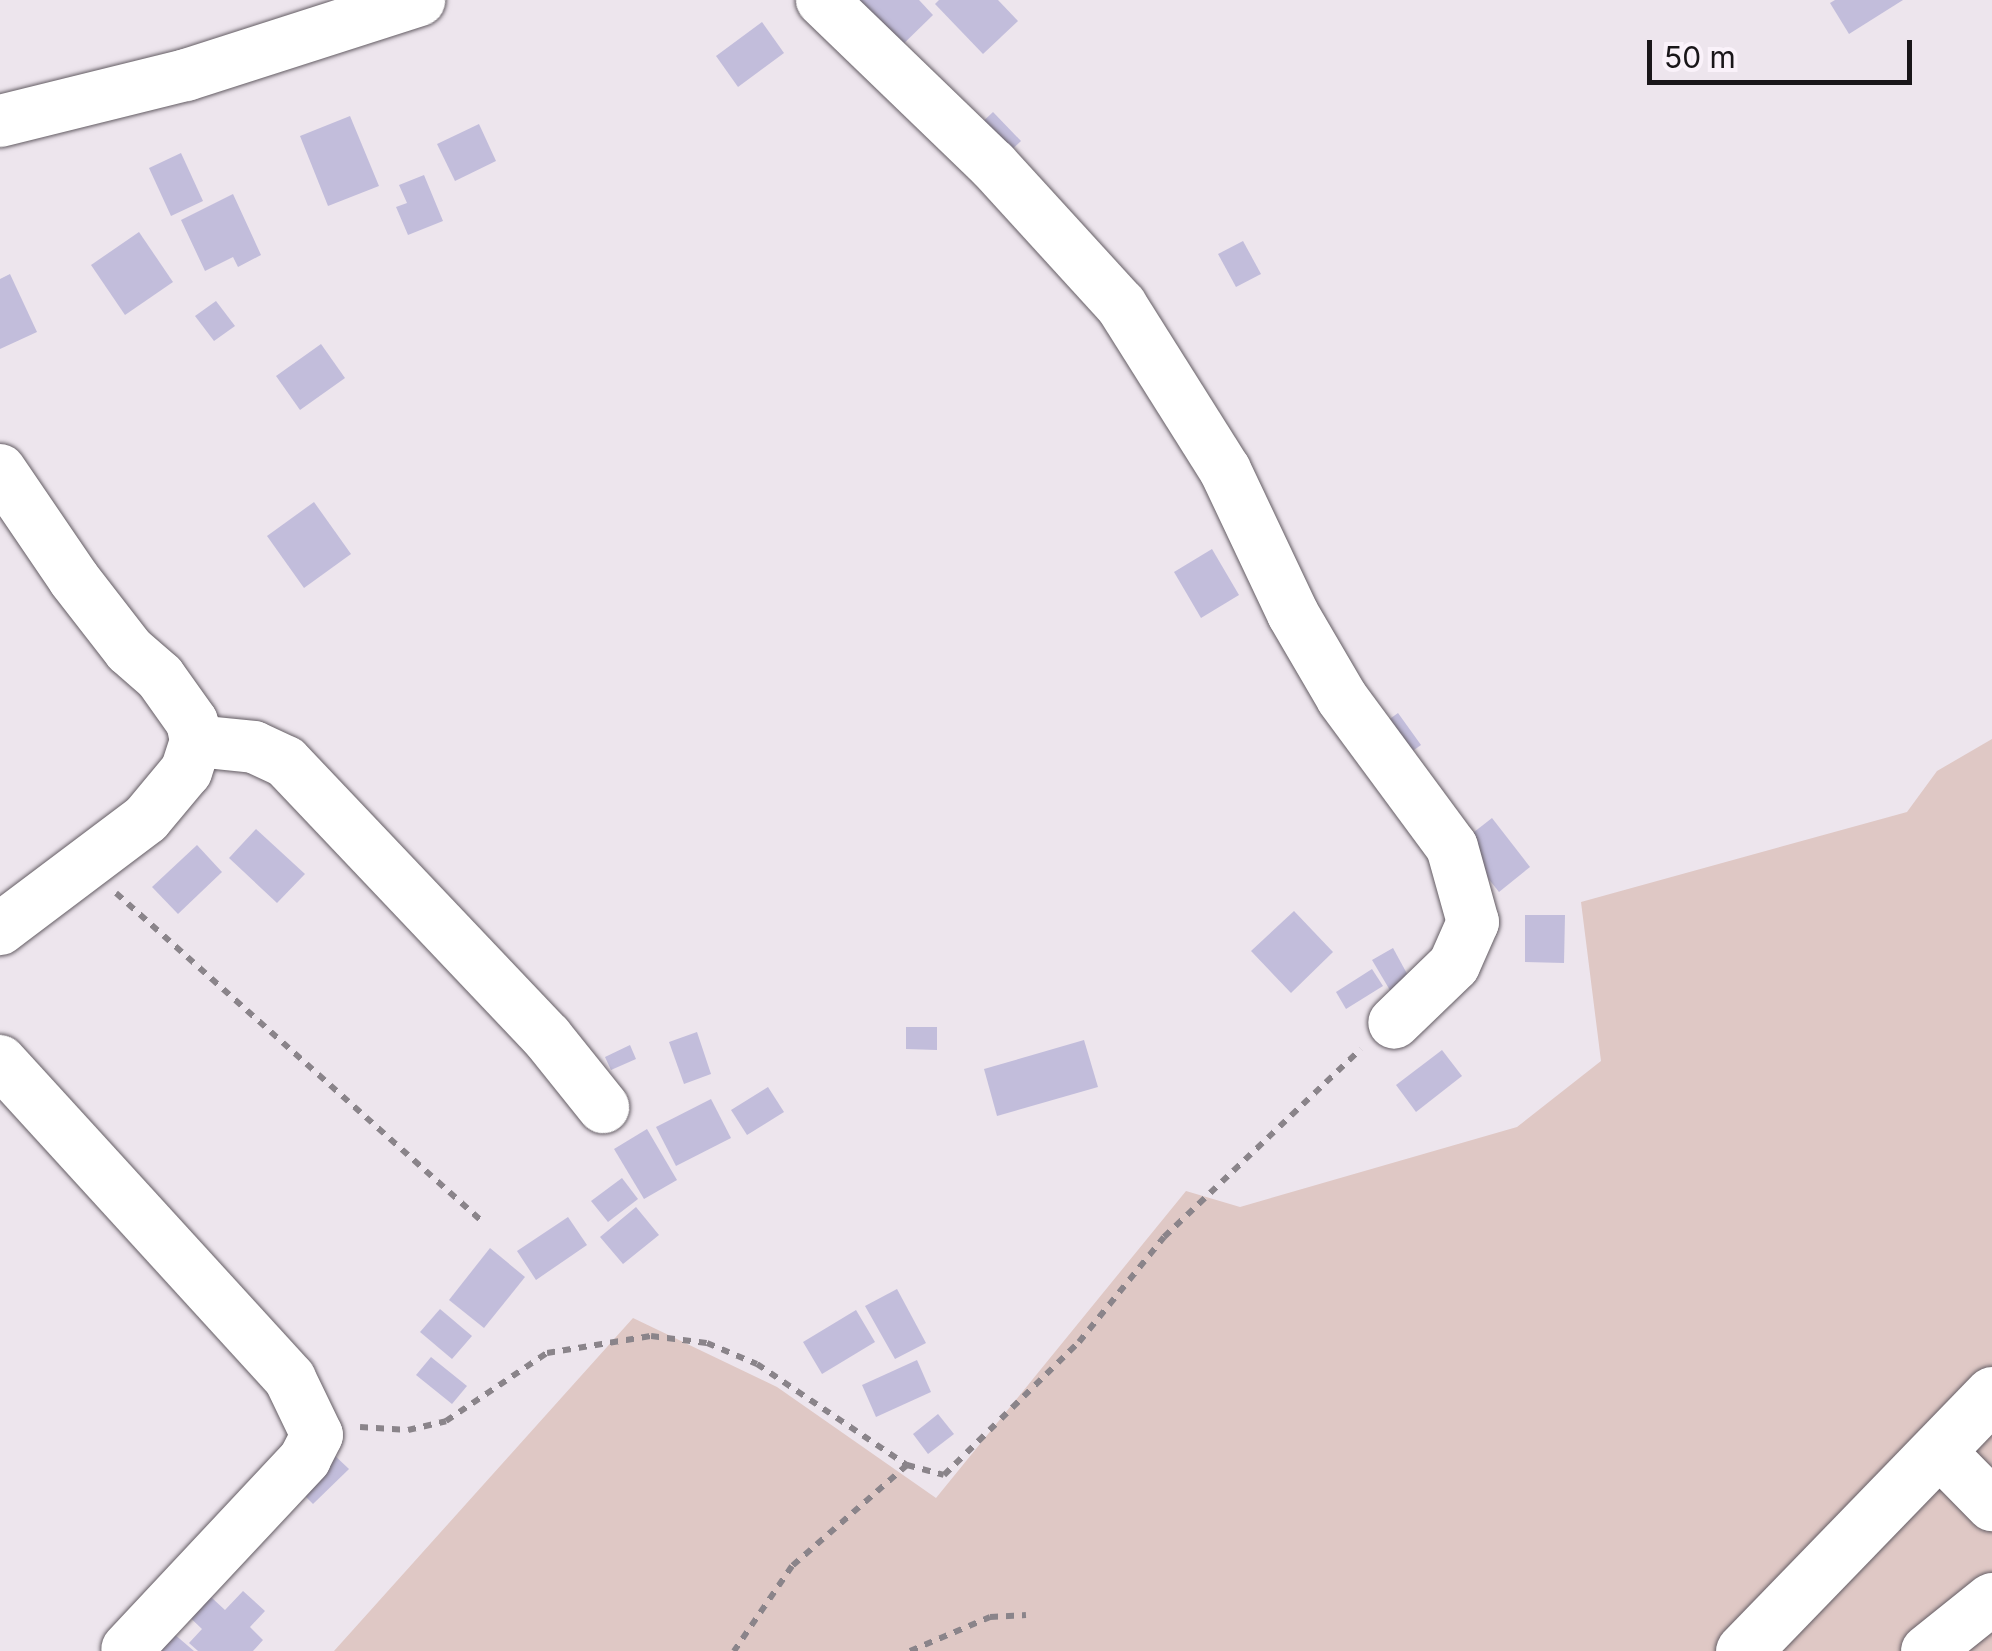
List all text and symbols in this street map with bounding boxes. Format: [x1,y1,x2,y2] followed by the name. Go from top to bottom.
[1652,20,1917,82] scale bar
[1664,39,1736,75] text: 50 m

